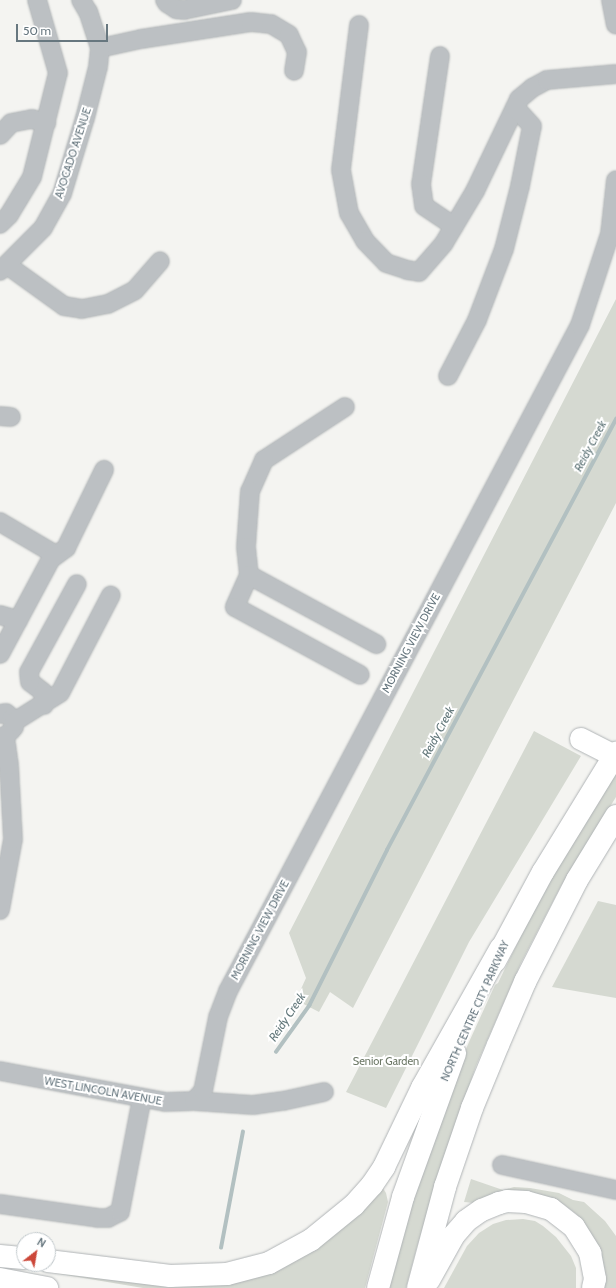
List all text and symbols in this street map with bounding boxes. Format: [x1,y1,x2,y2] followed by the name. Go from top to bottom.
[18,16,110,42] scale bar
[23,23,51,38] text: 50 m
[52,106,94,200] street label: AVOCADO AVENUE
[571,418,609,474] water label: Reidy Creek
[379,591,443,695] street label: MORNING VIEW DRIVE
[419,704,457,760] water label: Reidy Creek
[228,878,292,982] street label: MORNING VIEW DRIVE
[438,939,512,1083] street label: NORTH CENTRE CITY PARKWAY
[266,990,308,1044] water label: Reidy Creek
[353,1054,419,1068] park label: Senior Garden
[43,1074,163,1108] street label: WEST LINCOLN AVENUE
[16,1232,56,1272] north arrow
[35,1235,49,1251] text: N

